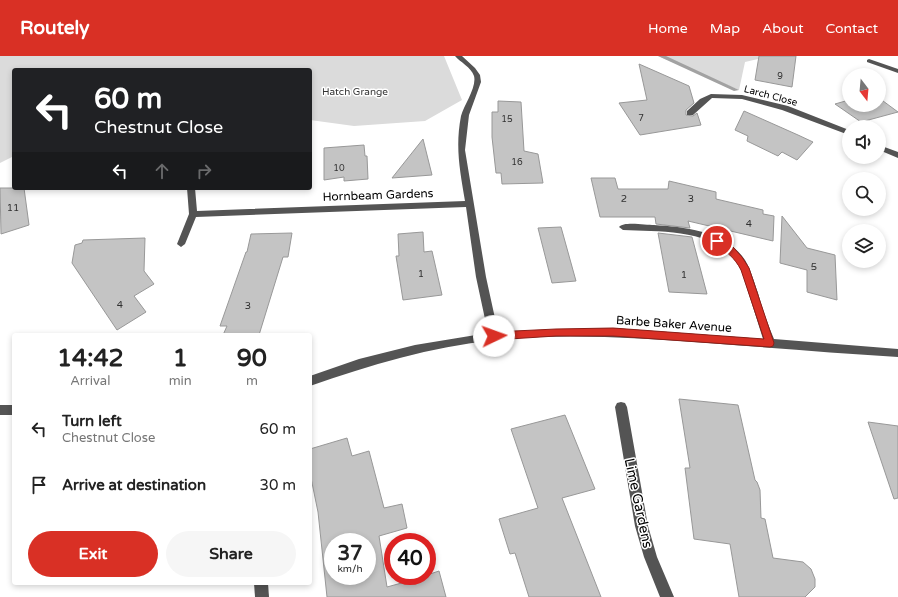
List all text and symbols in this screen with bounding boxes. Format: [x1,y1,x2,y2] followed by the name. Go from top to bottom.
[20,17,89,39] text: Routely
[648,20,688,37] text: Home
[710,20,740,37] text: Map
[762,20,804,37] text: About
[826,20,878,37] text: Contact
[842,68,886,112] north arrow
[842,68,886,268] map controls
[777,71,783,82] house number: 9
[94,82,162,116] text: 60 m
[743,83,799,109] street label: Larch Close
[28,84,80,136] icon: left
[322,86,388,98] park label: Hatch Grange
[638,113,644,124] house number: 7
[501,114,513,125] house number: 15
[94,116,223,138] text: Chestnut Close
[842,120,886,164] button: sound
[511,157,523,168] house number: 16
[109,160,131,182] icon: left
[151,160,173,182] icon: ahead
[193,160,215,182] icon: right
[333,163,345,174] house number: 10
[842,172,886,216] button: search
[322,186,434,204] street label: Hornbeam Gardens
[621,193,627,205] house number: 2
[688,193,694,205] house number: 3
[7,202,19,214] house number: 11
[746,218,752,230] house number: 4
[700,224,734,258] pin
[842,224,886,268] button: layers
[706,230,728,252] icon: arrive
[811,261,817,273] house number: 5
[418,268,424,280] house number: 1
[681,269,687,281] house number: 1
[117,299,123,311] house number: 4
[245,300,251,312] house number: 3
[616,313,733,335] street label: Barbe Baker Avenue
[473,315,515,357] position arrow
[57,344,124,373] text: 14:42
[173,344,188,373] text: 1
[237,344,267,373] text: 90
[70,373,110,389] text: Arrival
[169,373,192,389] text: min
[246,373,258,389] text: m
[62,412,122,430] text: Turn left
[28,418,50,440] icon: left
[259,420,296,438] text: 60 m
[62,430,155,446] text: Chestnut Close
[621,457,656,550] street label: Lime Gardens
[28,474,50,496] icon: arrive
[62,476,206,494] text: Arrive at destination
[259,476,296,494] text: 30 m
[28,531,158,577] button: Exit
[166,531,296,577] button: Share
[384,533,436,585] speed limit sign: 40
[337,542,363,566] text: 37
[337,563,363,575] text: km/h

